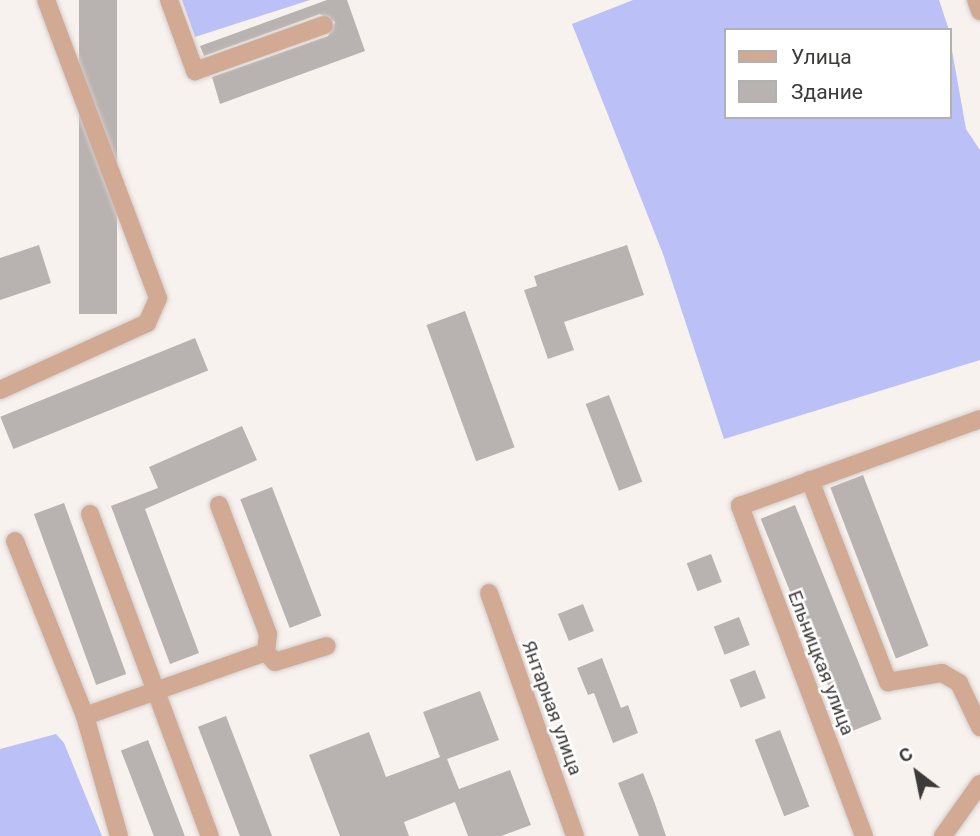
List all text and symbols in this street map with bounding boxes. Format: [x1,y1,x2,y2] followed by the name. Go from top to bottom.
[724,28,952,119] legend
[791,45,852,69] text: Улица
[791,80,863,104] text: Здание
[783,587,859,739] street label: Ельницкая улица
[517,638,587,778] street label: Янтарная улица
[882,738,952,808] north arrow
[894,742,917,768] text: С

